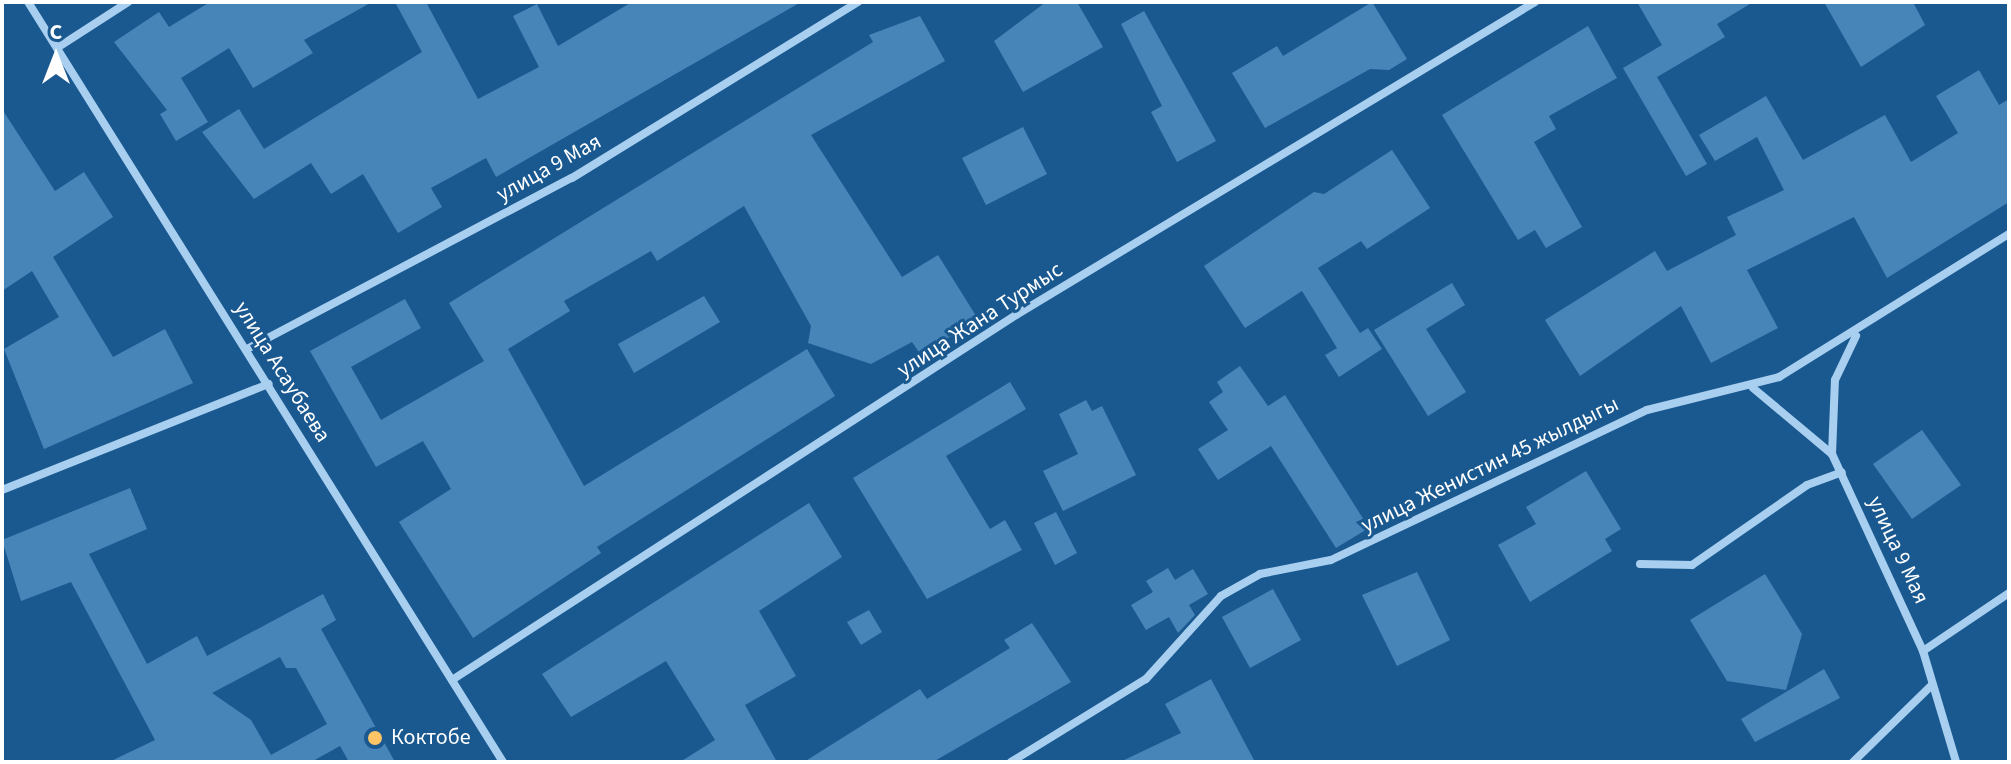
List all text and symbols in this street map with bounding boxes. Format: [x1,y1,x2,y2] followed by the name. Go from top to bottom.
[16,16,96,96] north arrow
[50,16,62,48] text: С
[492,128,606,208] street label: улица 9 Мая
[892,257,1068,383] street label: улица Жана Турмыс
[228,297,336,447] street label: улица Асаубаева
[1357,391,1623,539] street label: улица Женистин 45 жылдыгы
[1862,492,1934,608] street label: улица 9 Мая
[391,725,471,751] place label: Коктобе
[366,729,384,747] marker: Коктобе

